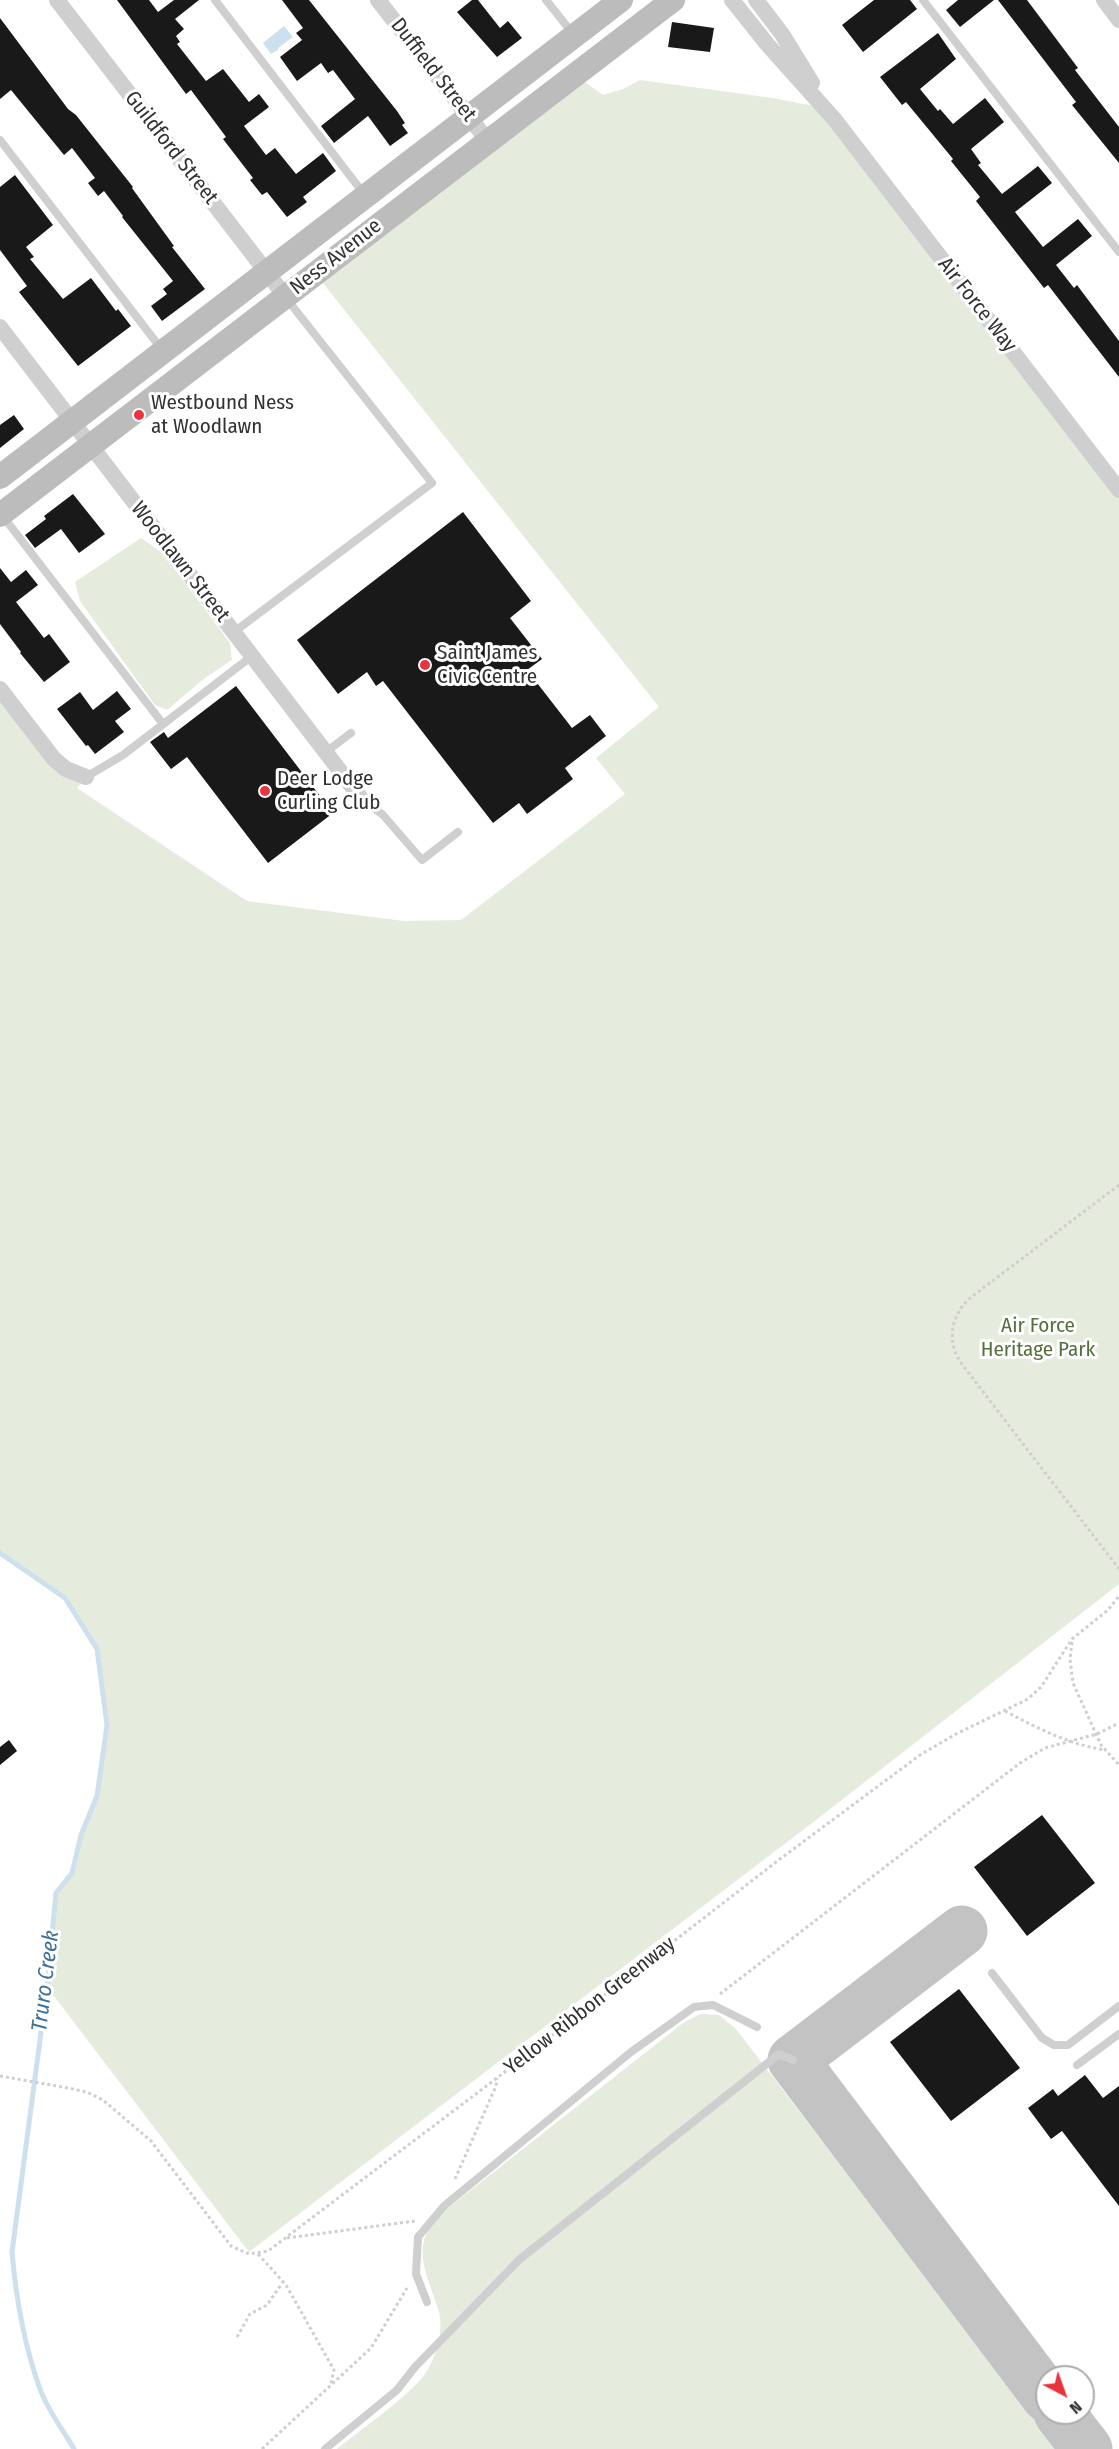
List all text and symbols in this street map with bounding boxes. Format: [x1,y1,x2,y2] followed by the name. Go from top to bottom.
[385,13,481,127] street label: Duffield Street
[119,86,223,210] street label: Guildford Street
[285,214,387,300] street label: Ness Avenue
[932,253,1022,357] street label: Air Force Way
[151,390,294,440] place label: Westbound Ness at Woodlawn
[132,408,146,422] marker: Westbound Ness at Woodlawn
[125,497,235,627] street label: Woodlawn Street
[437,640,537,690] place label: Saint James Civic Centre
[418,658,432,672] marker: Saint James Civic Centre
[277,766,380,816] place label: Deer Lodge Curling Club
[258,784,272,798] marker: Deer Lodge Curling Club
[981,1313,1095,1363] park label: Air Force Heritage Park
[27,1929,65,2033] water label: Truro Creek
[500,1931,680,2081] street label: Yellow Ribbon Greenway
[1035,2365,1095,2425] north arrow
[1066,2397,1086,2418] text: N

